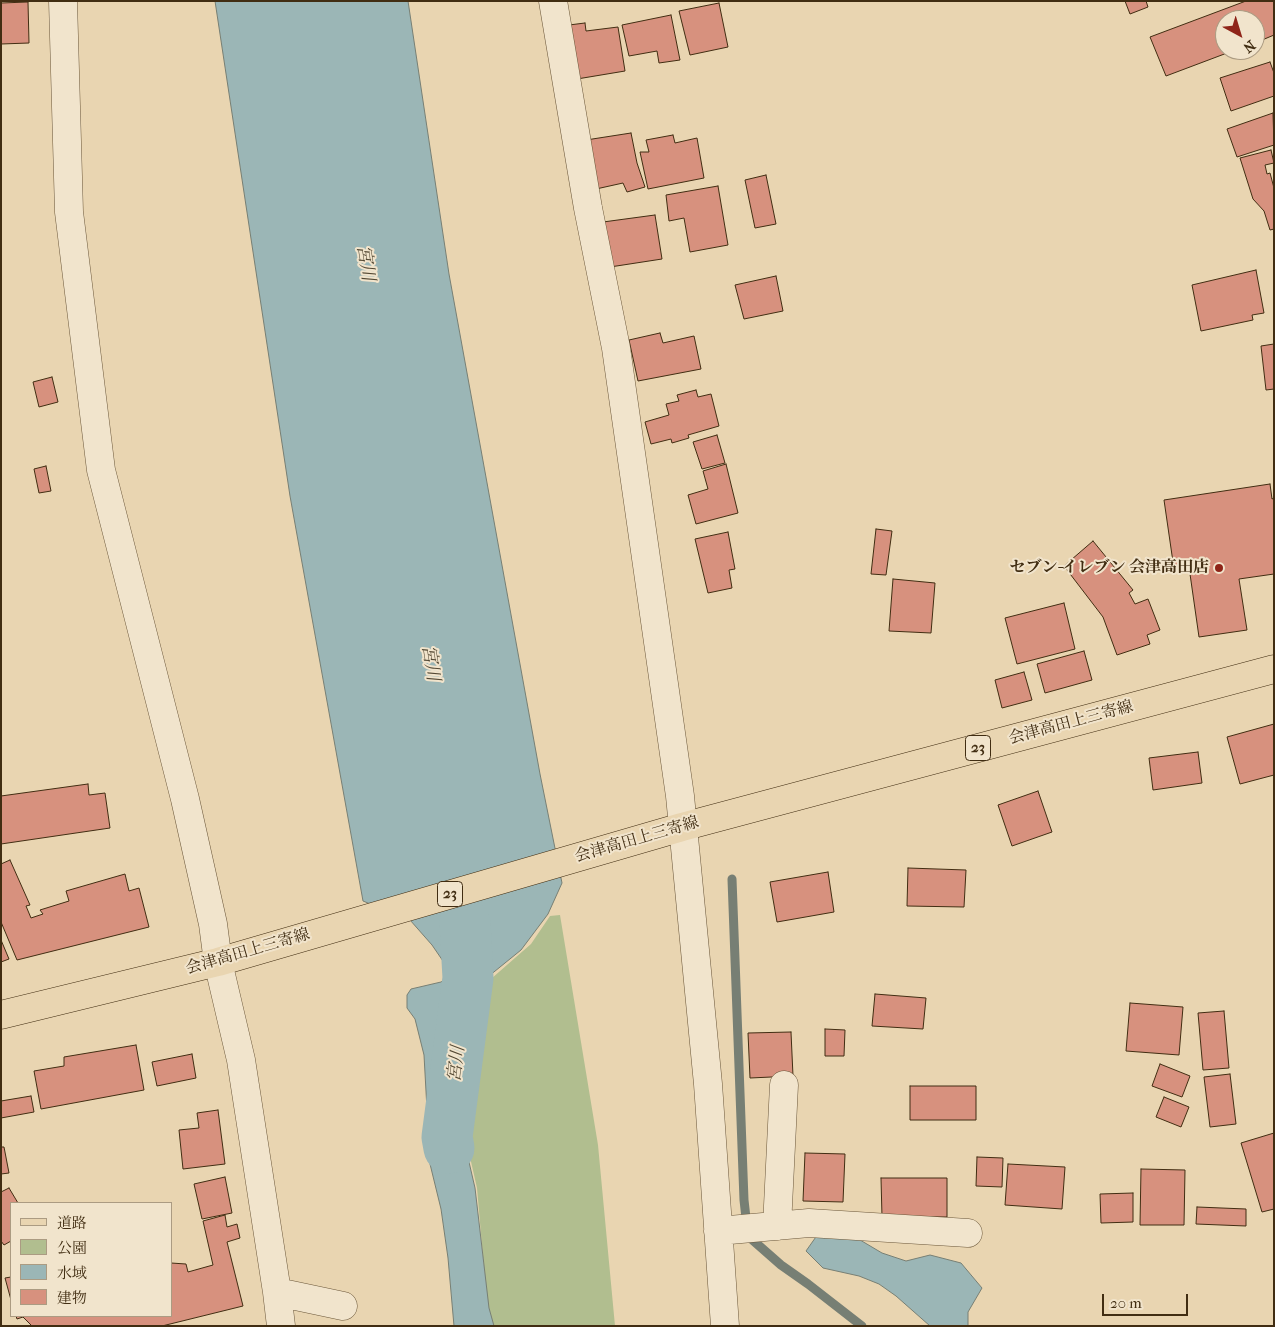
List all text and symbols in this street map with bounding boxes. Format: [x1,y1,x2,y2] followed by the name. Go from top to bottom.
[1215,10,1265,60] north arrow
[1240,36,1259,56] text: N
[352,244,378,282] water label: 宮川
[1009,558,1209,578] place label: セブン-イレブン 会津高田店
[1213,562,1225,574] marker: セブン-イレブン 会津高田店
[417,644,443,682] water label: 宮川
[1007,697,1135,749] street label: 会津高田上三寄線
[966,736,990,760] road number: 23
[573,813,701,867] street label: 会津高田上三寄線
[438,882,462,906] road number: 23
[184,925,312,979] street label: 会津高田上三寄線
[444,1045,470,1083] water label: 宮川
[10,1202,172,1317] legend
[57,1214,87,1232] text: 道路
[57,1239,87,1257] text: 公園
[57,1264,87,1282] text: 水域
[1105,1284,1191,1316] scale bar
[57,1289,87,1307] text: 建物
[1110,1294,1142,1312] text: 20 m

